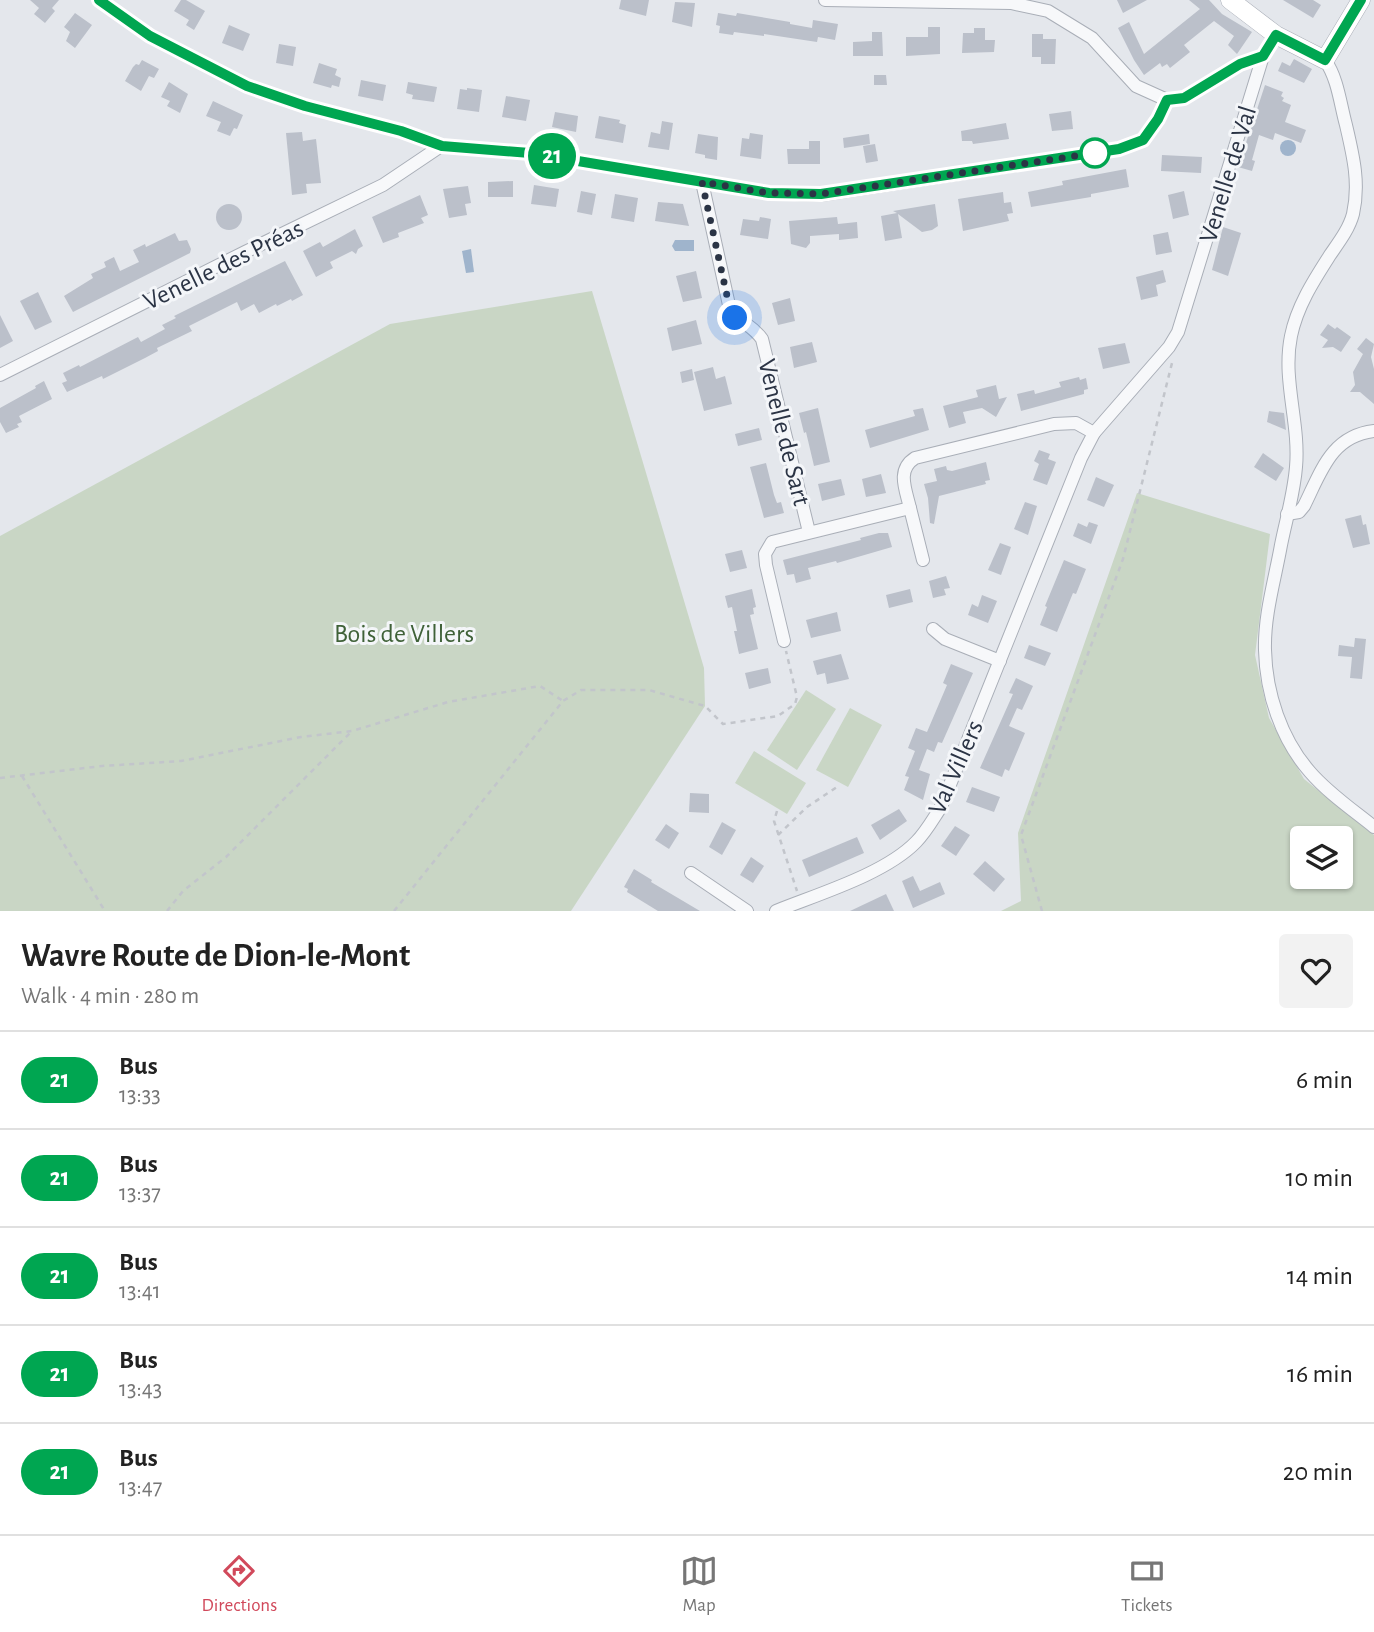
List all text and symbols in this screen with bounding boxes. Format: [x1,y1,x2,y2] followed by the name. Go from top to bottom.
[1195,103,1261,246] street label: Venelle de Val
[520,133,584,179] line badge: 21
[1080,138,1110,168] unlabelled marker
[542,144,562,168] text: 21
[139,215,308,315] street label: Venelle des Préas
[717,300,752,335] your location
[753,356,815,508] street label: Venelle de Sart
[334,621,474,647] park label: Bois de Villers
[924,717,988,818] street label: Val Villers
[1290,826,1353,889] map controls
[1290,826,1353,889] button: layers
[1279,934,1353,1008] button: heart
[21,940,410,973] text: Wavre Route de Dion-le-Mont
[21,985,199,1008] text: Walk · 4 min · 280 m
[119,1053,158,1079] text: Bus
[1296,1067,1353,1093] text: 6 min
[50,1068,69,1092] text: 21
[119,1084,161,1107] text: 13:33
[119,1151,158,1177] text: Bus
[1286,1165,1353,1191] text: 10 min
[50,1166,69,1190] text: 21
[119,1182,161,1205] text: 13:37
[119,1249,158,1275] text: Bus
[1287,1263,1353,1289] text: 14 min
[50,1264,69,1288] text: 21
[119,1280,161,1303] text: 13:41
[119,1347,158,1373] text: Bus
[1287,1361,1353,1387] text: 16 min
[50,1362,69,1386] text: 21
[119,1378,162,1401] text: 13:43
[119,1445,158,1471] text: Bus
[1283,1459,1353,1485] text: 20 min
[50,1460,69,1484] text: 21
[119,1476,162,1499] text: 13:47
[201,1552,277,1617] tab: Directions
[680,1552,718,1617] tab: Map
[1121,1552,1173,1617] tab: Tickets

